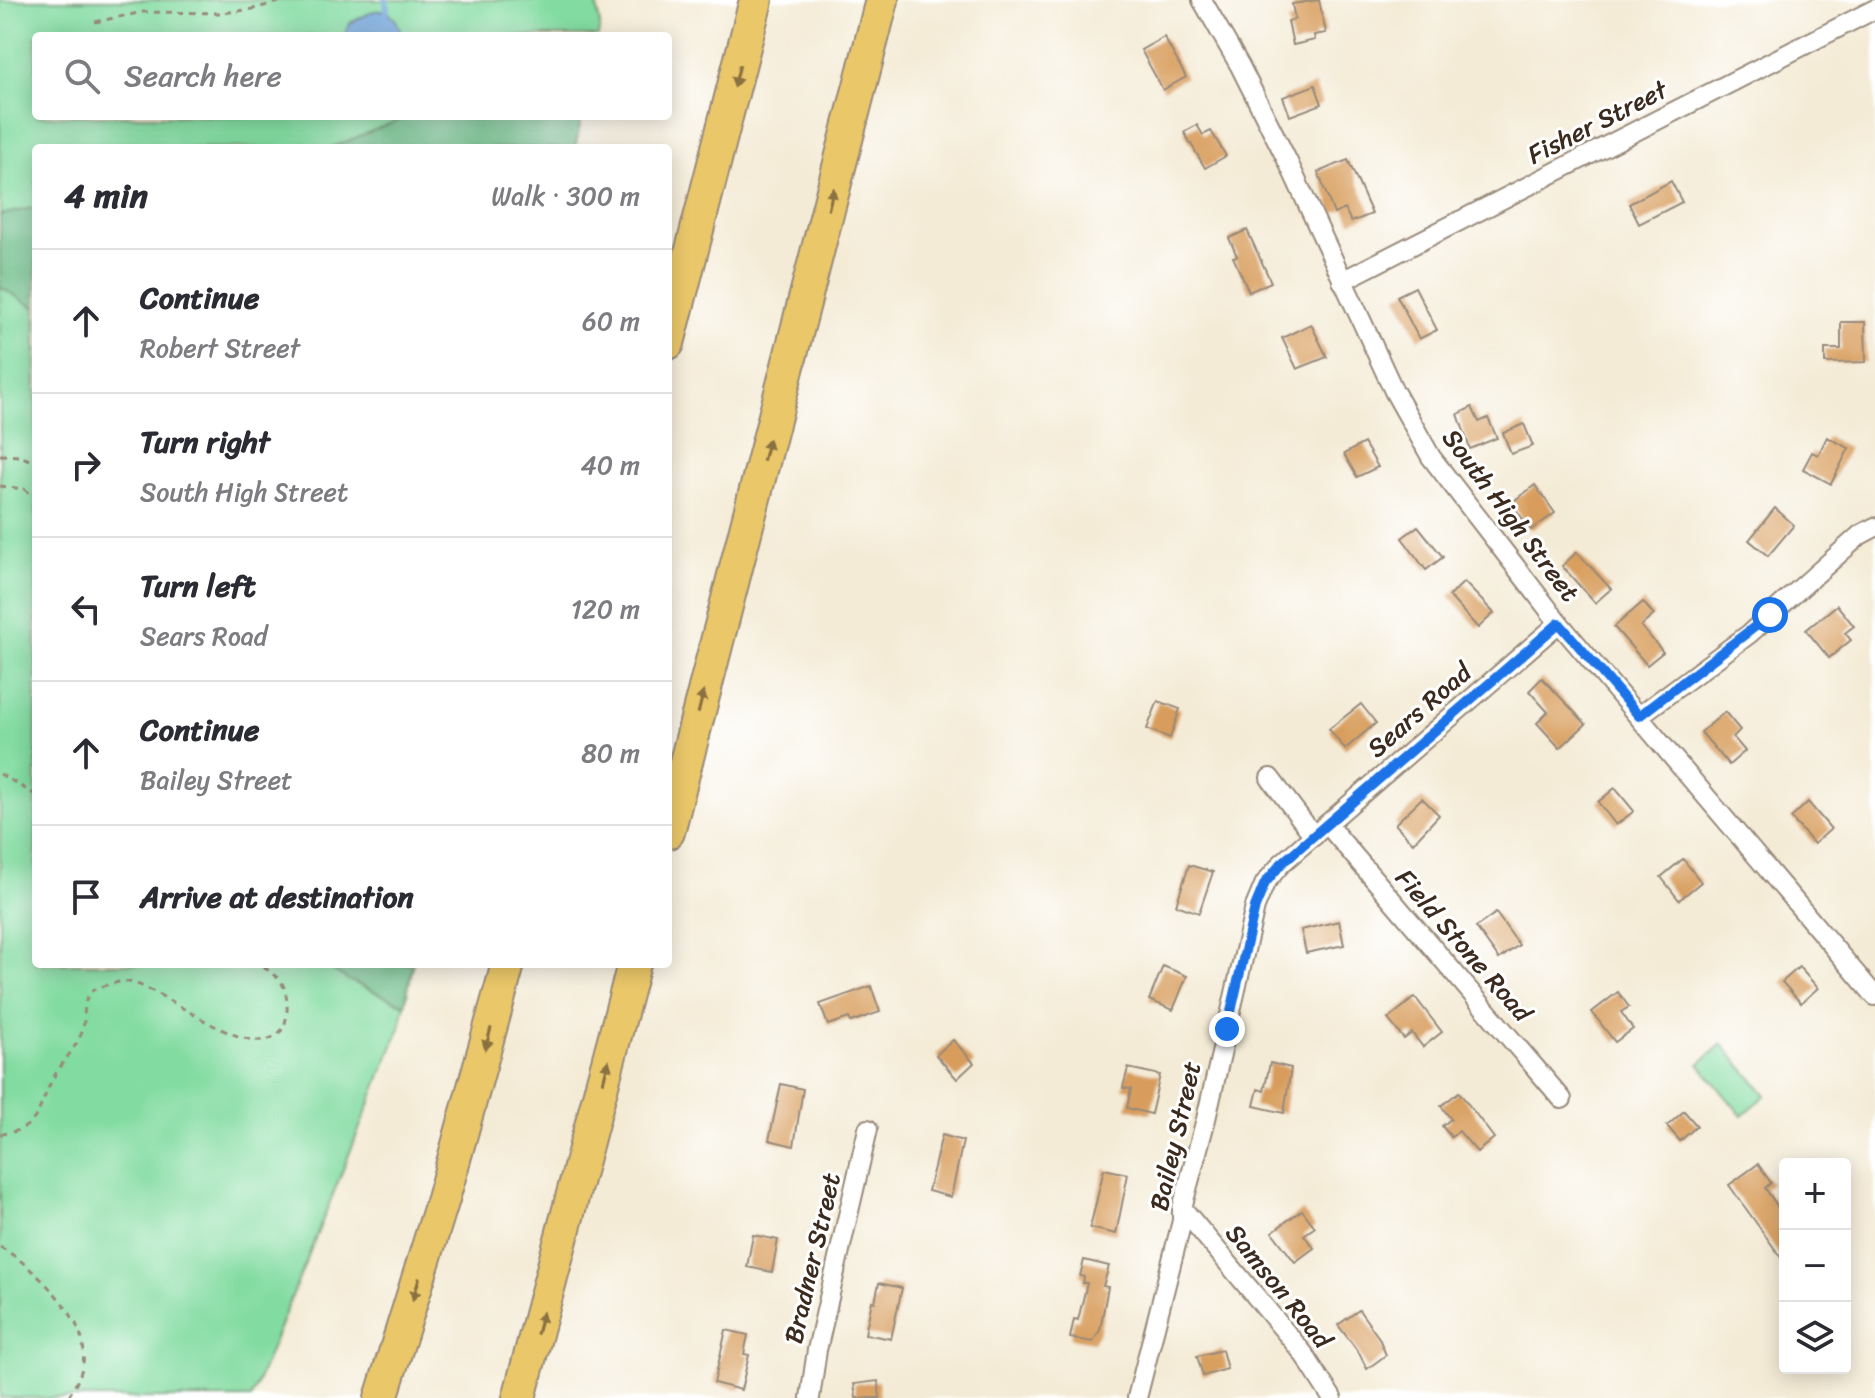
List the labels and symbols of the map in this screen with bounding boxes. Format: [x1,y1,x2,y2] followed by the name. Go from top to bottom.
[730,63,742,88] one-way arrow
[1519,66,1677,177] street label: Fisher Street
[825,186,837,211] one-way arrow
[1430,418,1592,612] street label: South High Street
[761,438,773,463] one-way arrow
[1752,597,1788,633] route start
[1356,649,1484,769] street label: Sears Road
[696,690,708,715] one-way arrow
[1384,858,1546,1034] street label: Field Stone Road
[1209,1011,1245,1047] route end
[482,1027,494,1052] one-way arrow
[1135,1057,1215,1215] street label: Bailey Street
[601,1059,613,1084] one-way arrow
[770,1168,854,1348] street label: Bradner Street
[1214,1213,1346,1361] street label: Samson Road
[409,1278,422,1302] one-way arrow
[535,1310,547,1335] one-way arrow

